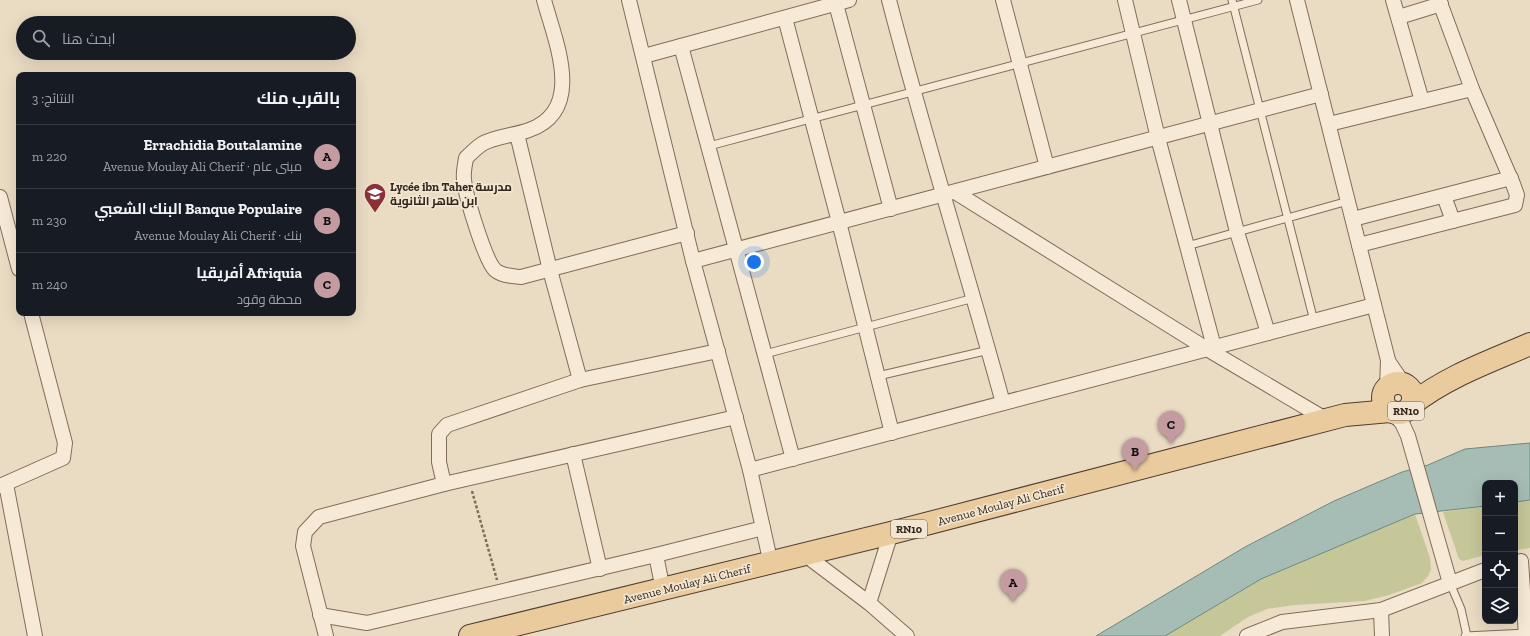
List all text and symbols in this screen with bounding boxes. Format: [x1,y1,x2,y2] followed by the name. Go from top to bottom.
[16,16,356,60] search box
[30,27,52,49] icon: search
[62,30,116,48] text: ابحث هنا
[257,88,340,108] text: بالقرب منك
[32,91,74,106] text: النتائج: 3
[143,136,302,154] text: Errachidia Boutalamine
[32,149,67,164] text: 220 m
[323,149,331,164] text: A
[103,159,302,174] text: مبنى عام · Avenue Moulay Ali Cherif
[390,180,512,209] place label: Lycée ibn Taher مدرسة ابن طاهر الثانوية
[362,181,388,214] school or university icon: Lycée ibn Taher مدرسة ابن طاهر الثانوية
[94,200,302,218] text: Banque Populaire البنك الشعبي
[32,213,67,228] text: 230 m
[323,213,331,228] text: B
[134,228,302,243] text: بنك · Avenue Moulay Ali Cherif
[744,252,764,272] your location
[196,264,302,282] text: Afriquia أفريقيا
[32,277,67,292] text: 240 m
[323,277,331,292] text: C
[237,292,302,307] text: محطة وقود
[1388,402,1424,420] road number: RN10
[1158,411,1184,444] pin: C
[1122,438,1148,471] pin: B
[1482,480,1518,624] map controls
[1482,480,1518,516] button: +
[936,481,1067,529] street label: Avenue Moulay Ali Cherif
[1482,516,1518,552] button: −
[891,520,927,538] road number: RN10
[1482,552,1518,588] button: locate
[622,561,753,607] street label: Avenue Moulay Ali Cherif
[1000,569,1026,602] pin: A
[1482,588,1518,624] button: layers

